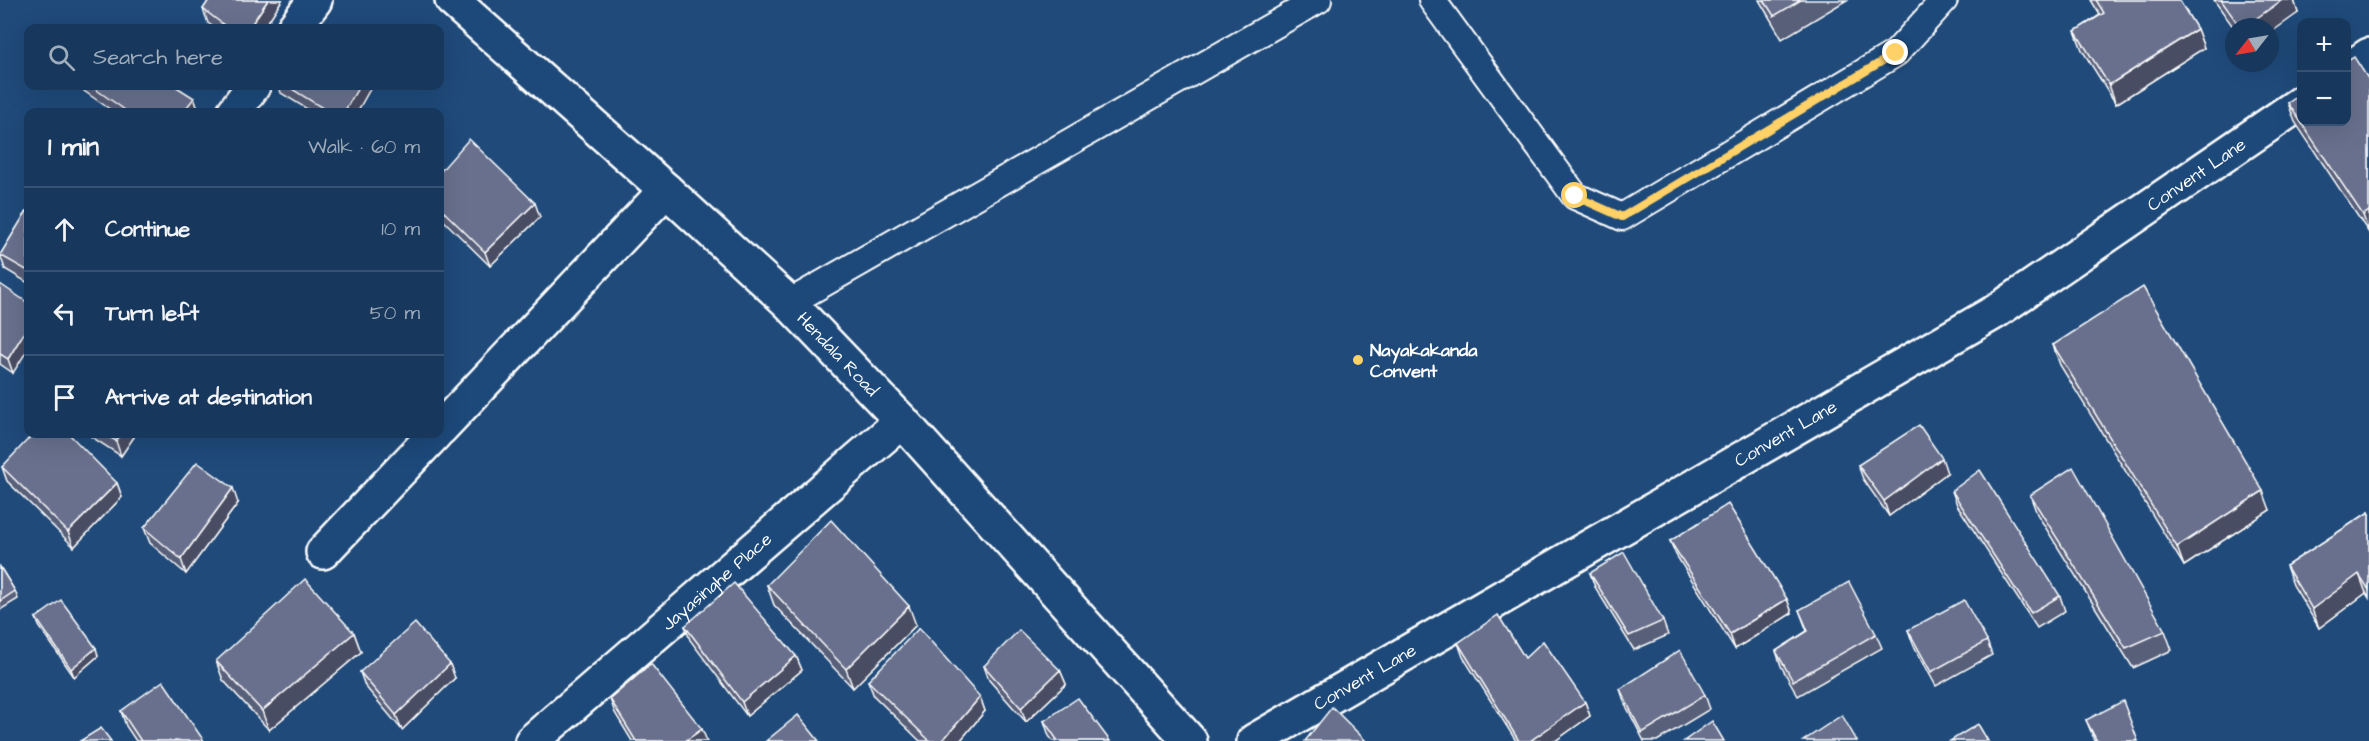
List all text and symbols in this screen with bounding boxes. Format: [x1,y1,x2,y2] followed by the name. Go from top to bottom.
[2225,18,2279,72] north arrow
[2297,18,2351,126] map controls
[2297,18,2351,72] button: +
[24,24,444,90] search box
[1882,39,1908,65] route end
[45,41,78,74] icon: search
[93,42,223,73] text: Search here
[2297,72,2351,126] button: −
[48,129,99,165] text: 1 min
[2142,131,2251,217] street label: Convent Lane
[308,133,420,161] text: Walk · 60 m
[1561,182,1587,208] route start
[48,213,81,246] icon: ahead
[105,214,190,245] text: Continue
[381,215,420,243] text: 10 m
[48,297,81,330] icon: left
[105,298,199,329] text: Turn left
[370,299,420,327] text: 50 m
[791,306,885,402] street label: Hendala Road
[1370,338,1478,384] place label: Nayakakanda Convent
[1351,353,1365,367] marker: Nayakakanda Convent
[48,381,81,414] icon: arrive
[105,382,312,413] text: Arrive at destination
[1729,394,1842,473] street label: Convent Lane
[656,527,777,636] street label: Jayasinghe Place
[1309,637,1421,716] street label: Convent Lane

